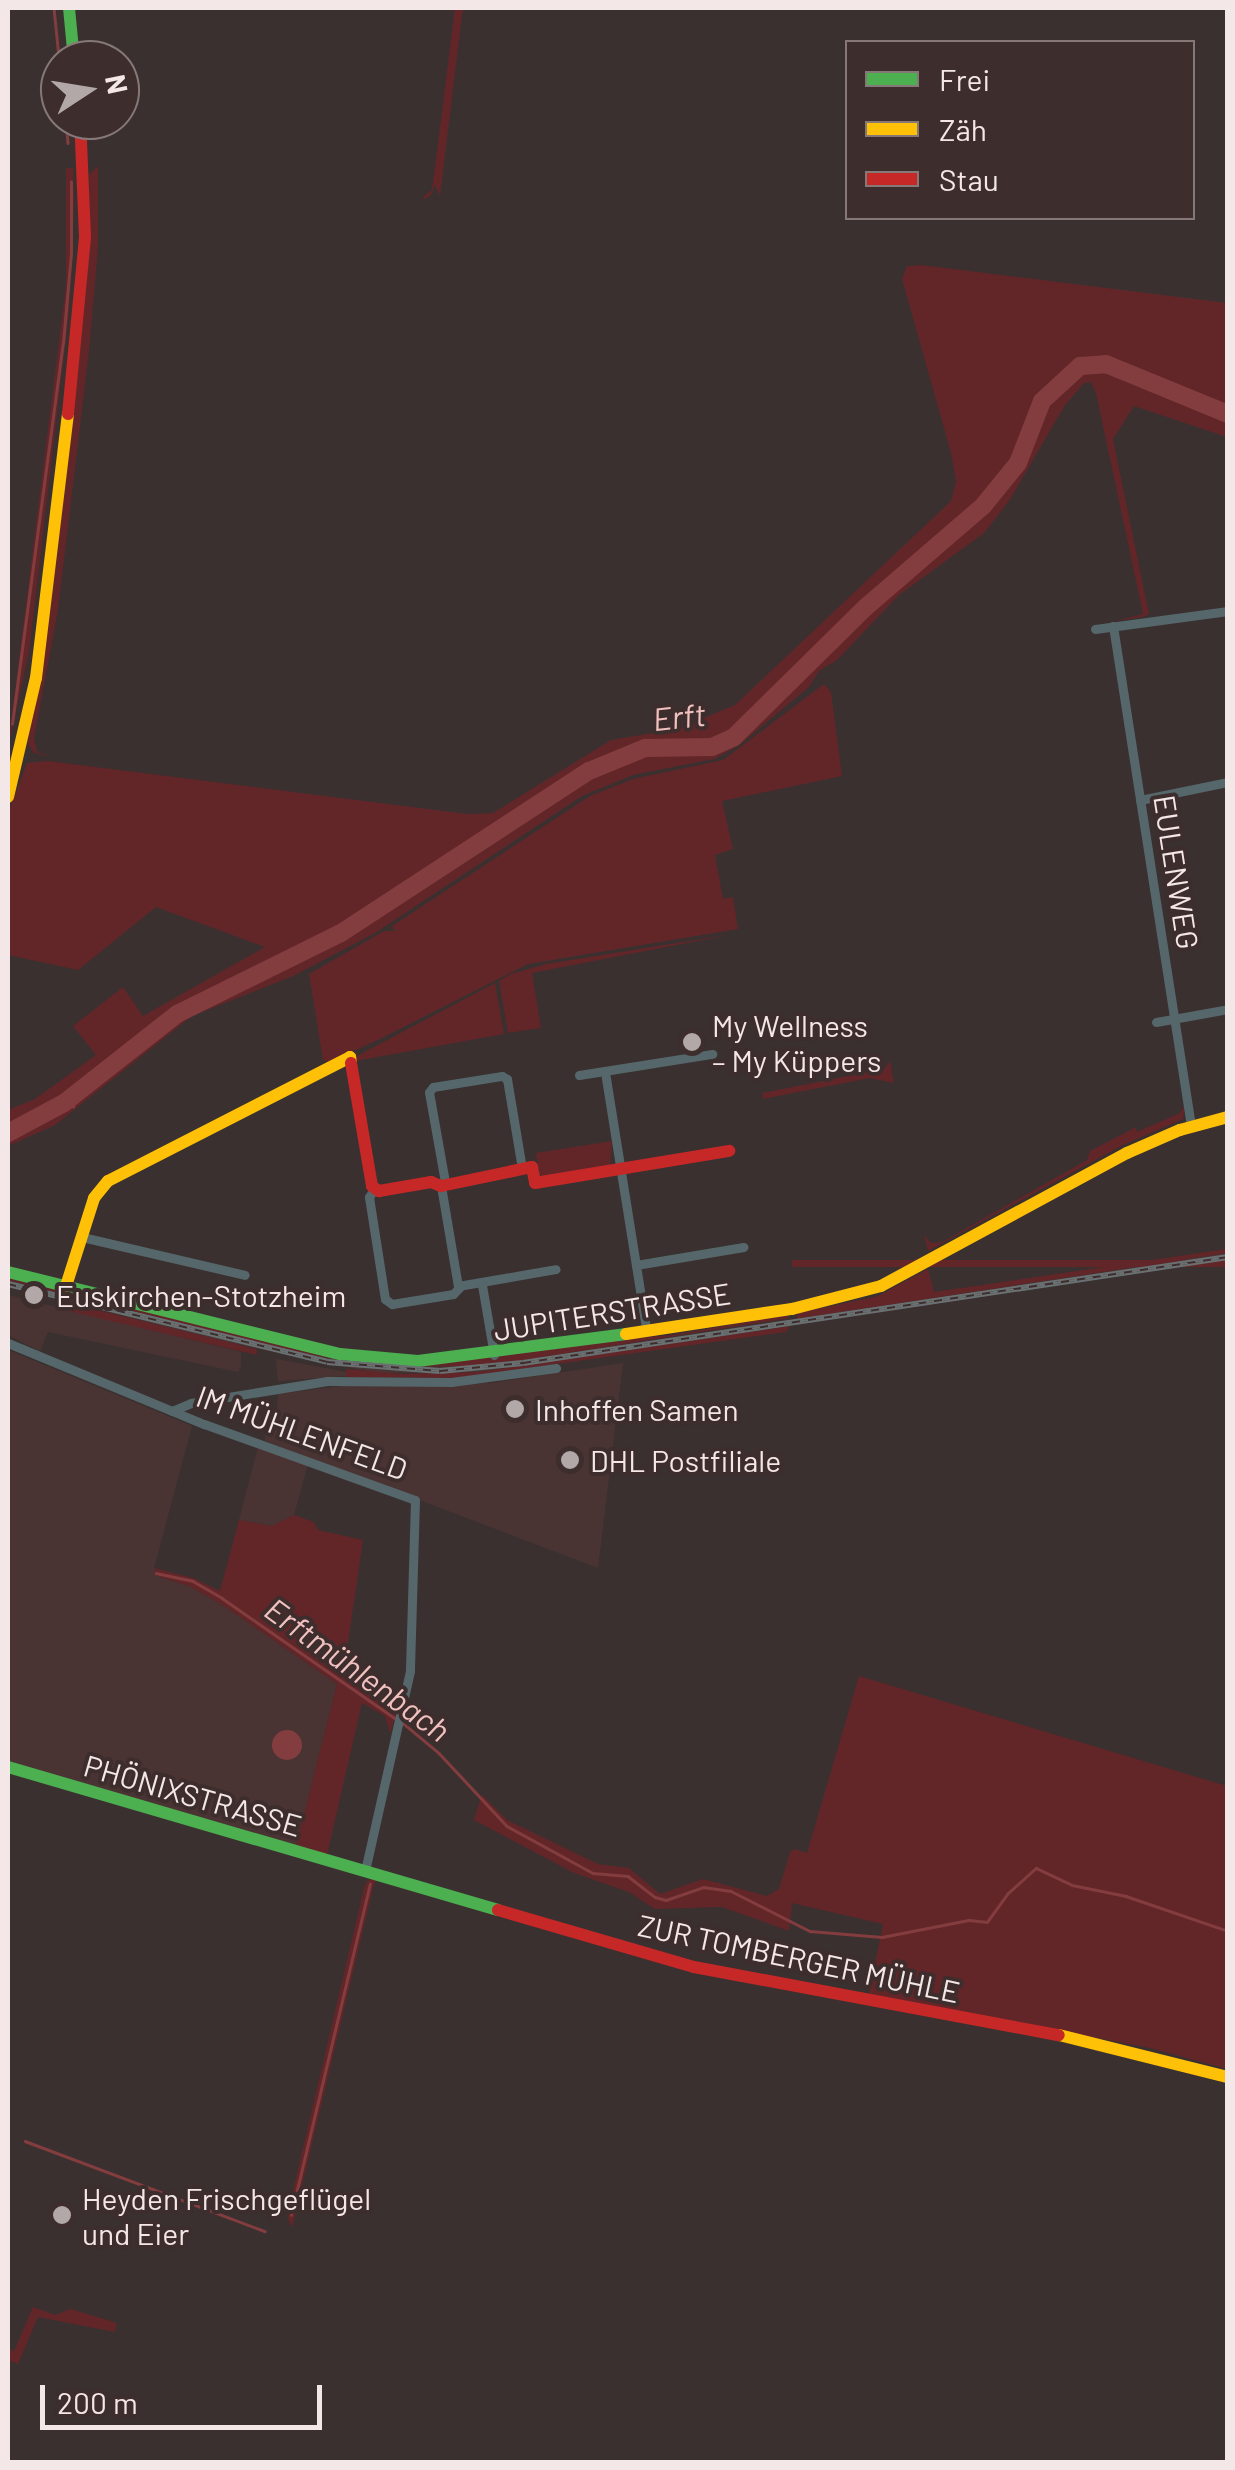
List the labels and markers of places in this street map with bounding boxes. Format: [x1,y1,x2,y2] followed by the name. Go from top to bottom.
[712,1007,881,1078] place label: My Wellness – My Küppers
[681,1031,703,1053] marker: My Wellness – My Küppers
[56,1277,346,1313] place label: Euskirchen-Stotzheim
[21,1282,47,1308] marker: Euskirchen-Stotzheim
[535,1391,739,1427] place label: Inhoffen Samen
[504,1398,526,1420] marker: Inhoffen Samen
[590,1442,781,1478] place label: DHL Postfiliale
[559,1449,581,1471] marker: DHL Postfiliale
[82,2180,371,2250] place label: Heyden Frischgeflügel und Eier
[51,2204,73,2226] marker: Heyden Frischgeflügel und Eier

